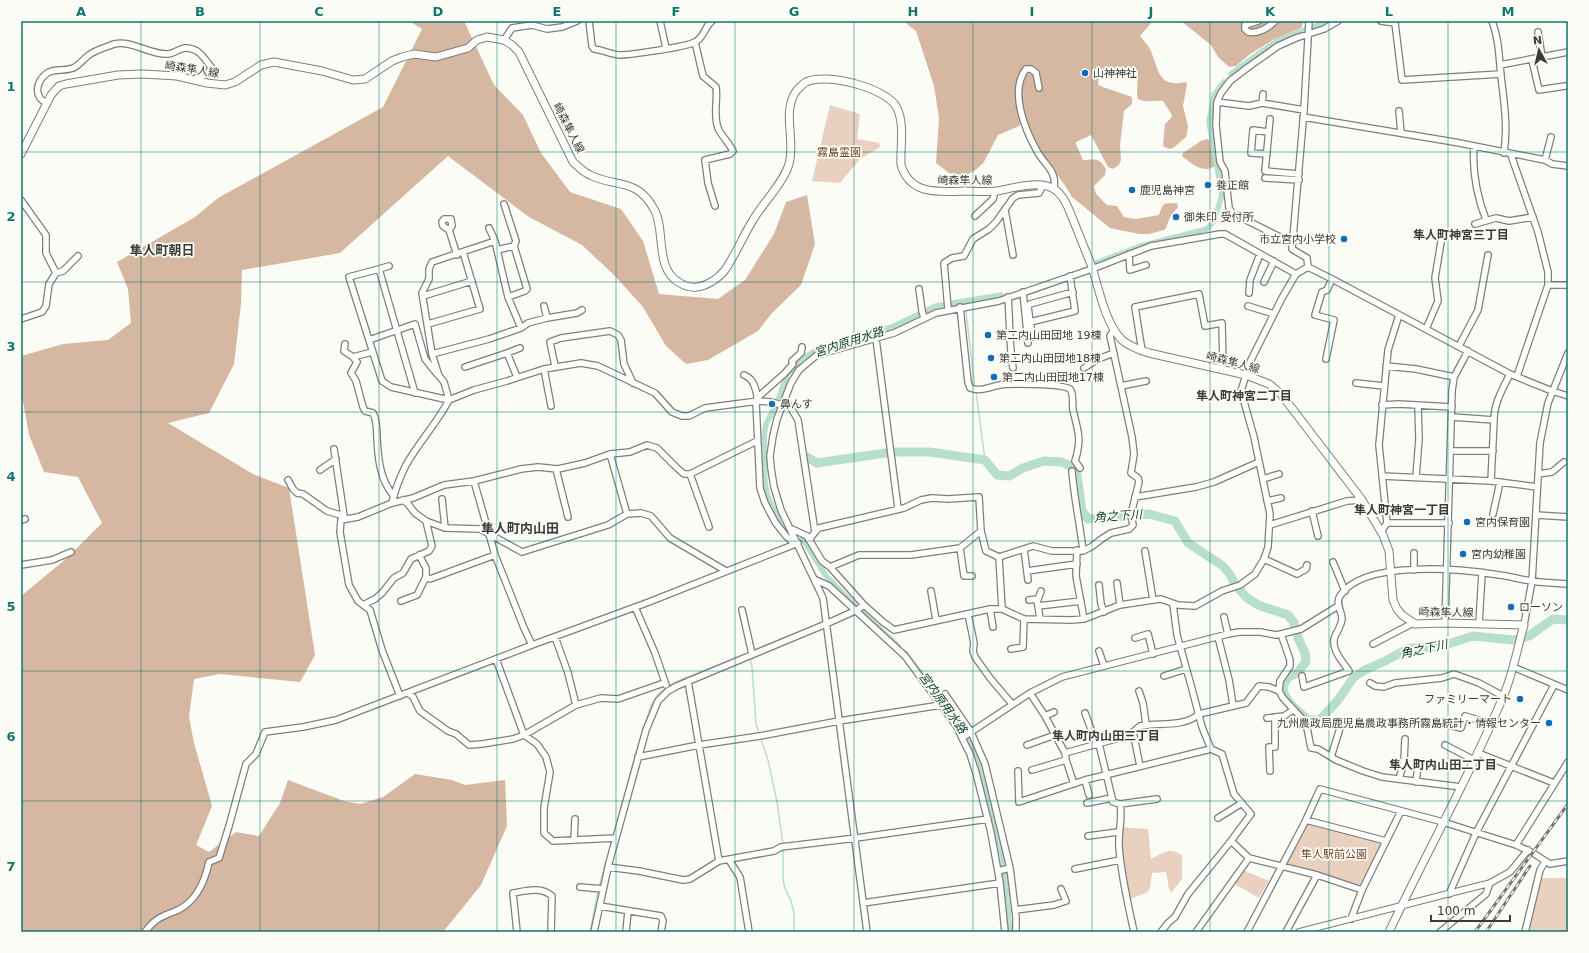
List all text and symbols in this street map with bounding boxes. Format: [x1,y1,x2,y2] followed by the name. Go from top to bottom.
[76,4,86,19] text: A
[195,4,205,19] text: B
[314,4,324,19] text: C
[433,4,444,19] text: D
[553,4,561,19] text: E
[672,4,680,19] text: F
[789,4,799,19] text: G
[908,4,918,19] text: H
[1030,4,1034,19] text: I
[1148,4,1153,19] text: J
[1265,4,1276,19] text: K
[1385,4,1393,19] text: L
[1502,4,1514,19] text: M
[1519,30,1559,70] north arrow
[1532,34,1543,48] text: N
[164,59,220,80] street label: 崎森隼人線
[1093,67,1137,80] place label: 山神神社
[1080,68,1090,78] marker: 山神神社
[6,79,16,94] text: 1
[550,101,587,156] street label: 崎森隼人線
[817,146,861,159] park label: 霧島霊園
[938,174,993,187] street label: 崎森隼人線
[1216,179,1249,192] place label: 養正館
[1203,180,1213,190] marker: 養正館
[1140,184,1195,197] place label: 鹿児島神宮
[1127,185,1137,195] marker: 鹿児島神宮
[6,209,16,224] text: 2
[1183,211,1254,224] place label: 御朱印 受付所
[1171,212,1181,222] marker: 御朱印 受付所
[1413,228,1509,242] district label: 隼人町神宮三丁目
[1259,233,1336,246] place label: 市立宮内小学校
[1339,234,1349,244] marker: 市立宮内小学校
[129,243,195,258] district label: 隼人町朝日
[813,324,886,360] water label: 宮内原用水路
[996,329,1102,342] place label: 第二内山田団地 19棟
[983,330,993,340] marker: 第二内山田団地 19棟
[6,339,16,354] text: 3
[1205,349,1261,376] street label: 崎森隼人線
[999,352,1101,365] place label: 第二内山田団地18棟
[986,353,996,363] marker: 第二内山田団地18棟
[1002,371,1104,384] place label: 第二内山田団地17棟
[989,372,999,382] marker: 第二内山田団地17棟
[1196,389,1292,403] district label: 隼人町神宮二丁目
[780,398,813,411] place label: 鼻んす
[767,399,777,409] marker: 鼻んす
[6,469,16,484] text: 4
[1354,503,1450,517] district label: 隼人町神宮一丁目
[1094,507,1144,525] water label: 角之下川
[1475,516,1530,529] place label: 宮内保育園
[1462,517,1472,527] marker: 宮内保育園
[481,521,559,536] district label: 隼人町内山田
[1471,548,1526,561] place label: 宮内幼稚園
[1458,549,1468,559] marker: 宮内幼稚園
[6,599,16,614] text: 5
[1519,601,1563,614] place label: ローソン
[1506,602,1516,612] marker: ローソン
[1418,606,1474,619] street label: 崎森隼人線
[1399,637,1451,661] water label: 角之下川
[916,670,970,737] water label: 宮内原用水路
[1424,693,1512,706] place label: ファミリーマート
[1515,694,1525,704] marker: ファミリーマート
[1277,717,1541,730] place label: 九州農政局鹿児島農政事務所霧島統計・情報センター
[1544,718,1554,728] marker: 九州農政局鹿児島農政事務所霧島統計・情報センター
[6,729,16,744] text: 6
[1052,729,1160,743] district label: 隼人町内山田三丁目
[1389,758,1497,772] district label: 隼人町内山田二丁目
[1301,848,1367,861] park label: 隼人駅前公園
[6,859,16,874] text: 7
[1431,897,1510,923] scale bar
[1437,904,1475,918] text: 100 m

